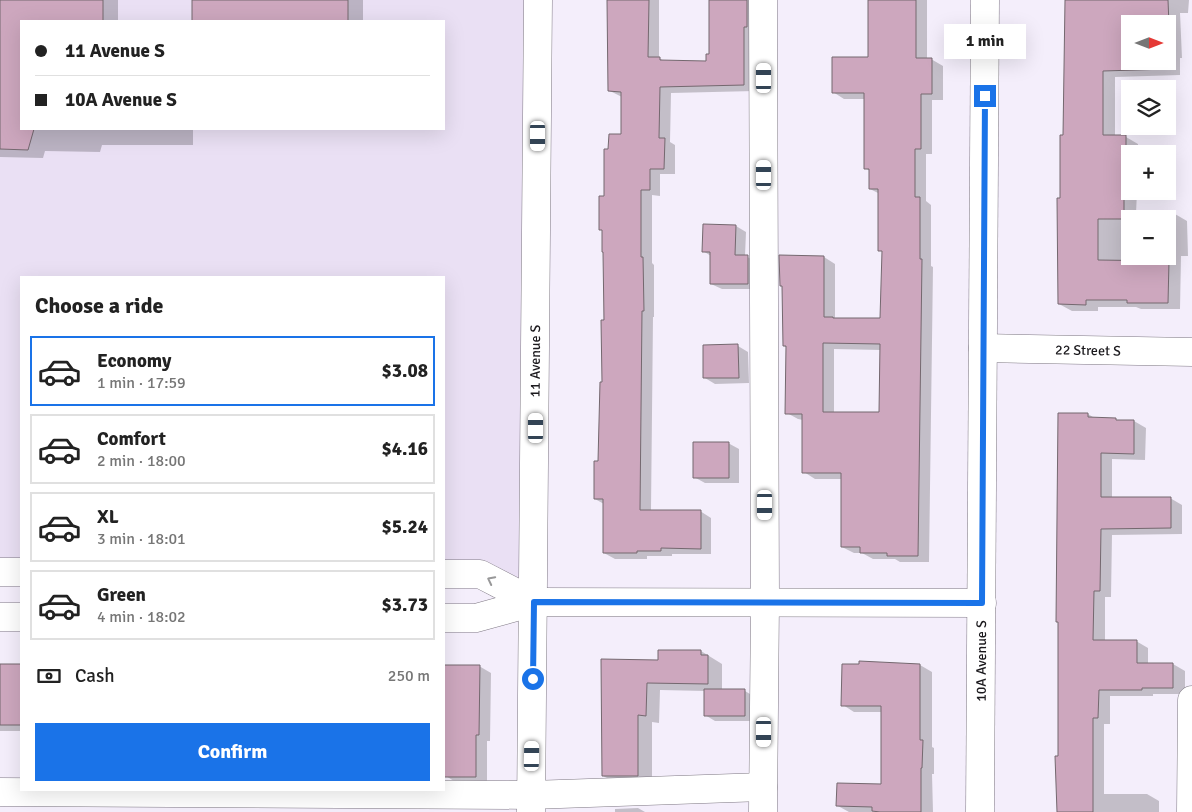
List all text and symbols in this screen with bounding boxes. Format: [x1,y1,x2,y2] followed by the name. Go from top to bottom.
[1121,15,1176,70] north arrow
[1121,15,1176,265] map controls
[944,23,1026,58] callout: 1 min
[966,31,1004,51] text: 1 min
[65,39,165,63] text: 11 Avenue S
[756,63,771,93] car
[1121,80,1176,135] button: layers
[974,85,996,107] route end
[65,88,177,112] text: 10A Avenue S
[530,121,545,151] car
[1121,145,1176,200] button: +
[756,160,771,190] car
[1121,210,1176,265] button: −
[35,292,163,319] text: Choose a ride
[527,324,544,398] street label: 11 Avenue S
[1055,341,1121,360] street label: 22 Street S
[37,349,82,394] icon: car
[97,349,171,373] text: Economy
[382,359,428,383] text: $3.08
[97,373,186,393] text: 1 min · 17:59
[528,413,543,443] car
[37,427,82,472] icon: car
[97,427,166,451] text: Comfort
[382,437,428,461] text: $4.16
[97,451,186,471] text: 2 min · 18:00
[757,490,772,520] car
[37,505,82,550] icon: car
[97,505,119,529] text: XL
[382,515,428,539] text: $5.24
[97,529,186,549] text: 3 min · 18:01
[487,576,496,586] one-way arrow
[37,583,82,628] icon: car
[97,583,146,607] text: Green
[382,593,428,617] text: $3.73
[97,607,186,627] text: 4 min · 18:02
[973,620,990,702] street label: 10A Avenue S
[35,662,63,690] icon: cash
[75,664,115,688] text: Cash
[388,666,430,686] text: 250 m
[522,668,544,690] route start
[756,717,771,747] car
[35,723,430,781] button: Confirm
[524,741,539,771] car

